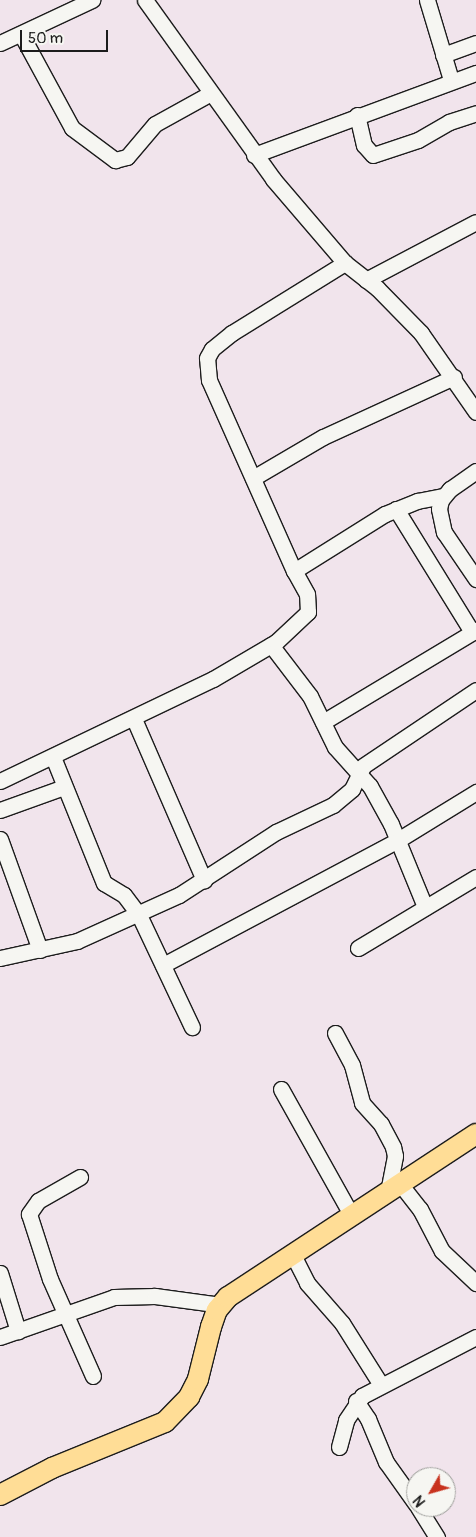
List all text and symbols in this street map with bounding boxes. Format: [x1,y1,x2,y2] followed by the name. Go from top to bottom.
[22,20,110,52] scale bar
[28,29,63,48] text: 50 m
[406,1467,456,1517] north arrow
[410,1492,429,1510] text: N

